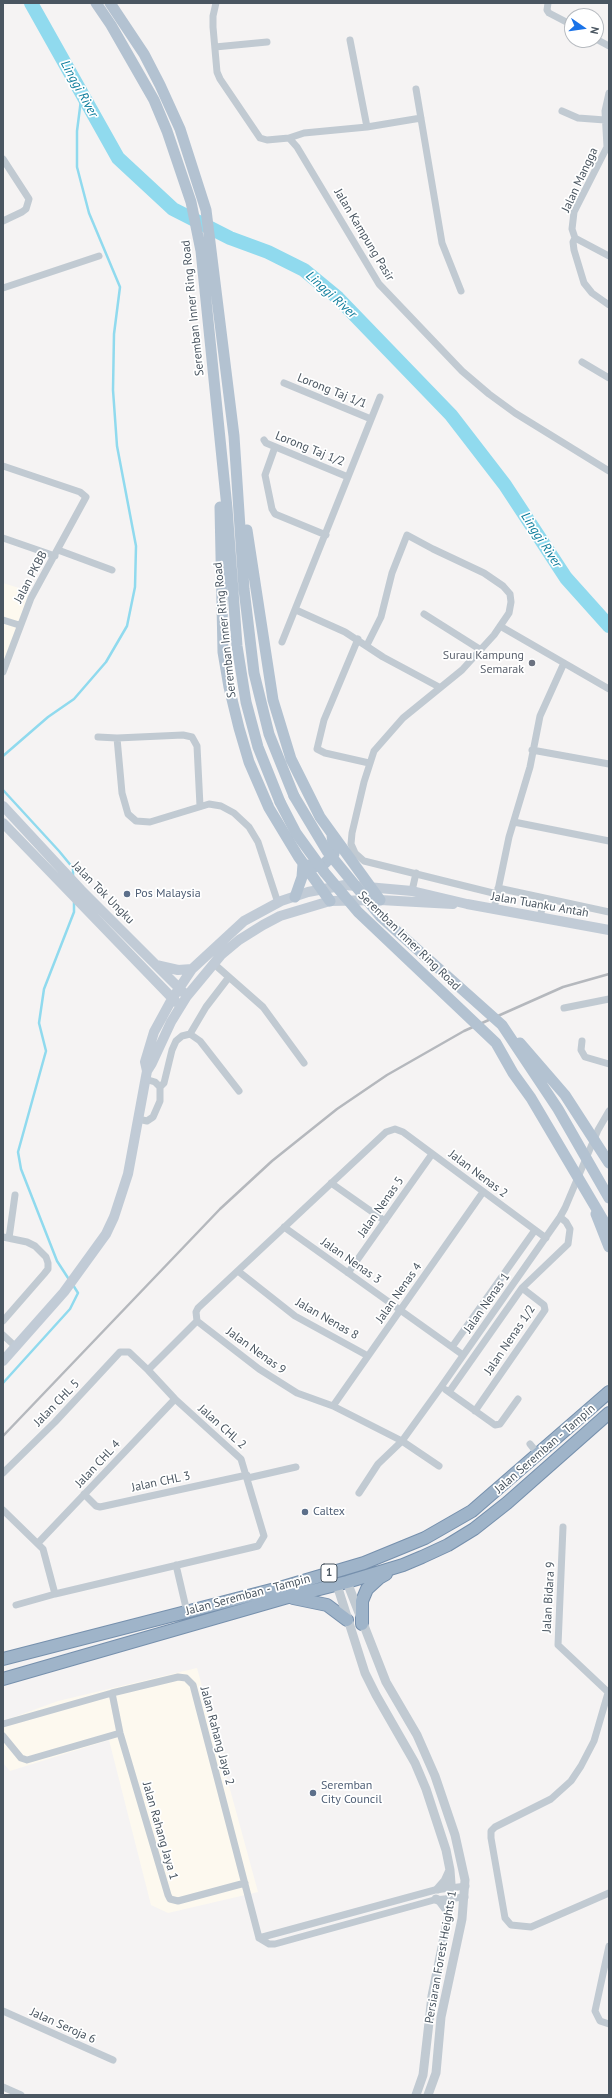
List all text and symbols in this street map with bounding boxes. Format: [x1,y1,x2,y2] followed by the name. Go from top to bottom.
[564,8,604,48] north arrow
[587,25,602,36] text: N
[57,58,101,120] water label: Linggi River
[559,145,601,215] street label: Jalan Mangga
[331,186,397,284] street label: Jalan Kampung Pasir
[179,239,207,377] street label: Seremban Inner Ring Road
[302,268,360,322] water label: Linggi River
[295,371,369,411] street label: Lorong Taj 1/1
[273,429,347,469] street label: Lorong Taj 1/2
[517,509,565,571] water label: Linggi River
[11,549,51,605] street label: Jalan PKBB
[211,561,239,699] street label: Seremban Inner Ring Road
[443,649,524,677] place label: Surau Kampung Semarak
[527,658,537,668] marker: Surau Kampung Semarak
[69,859,137,927] street label: Jalan Tok Ungku
[135,887,201,901] place label: Pos Malaysia
[355,888,463,994] street label: Seremban Inner Ring Road
[122,889,132,899] marker: Pos Malaysia
[490,889,590,921] street label: Jalan Tuanku Antah
[446,1147,510,1201] street label: Jalan Nenas 2
[355,1174,407,1240] street label: Jalan Nenas 5
[318,1235,384,1287] street label: Jalan Nenas 3
[373,1260,425,1326] street label: Jalan Nenas 4
[461,1270,513,1336] street label: Jalan Nenas 1
[293,1295,361,1343] street label: Jalan Nenas 8
[481,1302,539,1378] street label: Jalan Nenas 1/2
[223,1325,289,1377] street label: Jalan Nenas 9
[31,1377,83,1429] street label: Jalan CHL 5
[195,1402,249,1452] street label: Jalan CHL 2
[492,1402,598,1496] street label: Jalan Seremban - Tampin
[72,1437,124,1491] street label: Jalan CHL 4
[130,1469,192,1495] street label: Jalan CHL 3
[313,1505,345,1519] place label: Caltex
[300,1507,310,1517] marker: Caltex
[540,1561,558,1633] street label: Jalan Bidara 9
[321,1564,337,1582] road number: 1
[184,1571,312,1619] street label: Jalan Seremban - Tampin
[197,1685,237,1787] street label: Jalan Rahang Jaya 2
[321,1779,382,1807] place label: Seremban City Council
[139,1780,181,1882] street label: Jalan Rahang Jaya 1
[308,1788,318,1798] marker: Seremban City Council
[422,1889,460,2025] street label: Persiaran Forest Heights 1
[28,2005,98,2047] street label: Jalan Seroja 6

